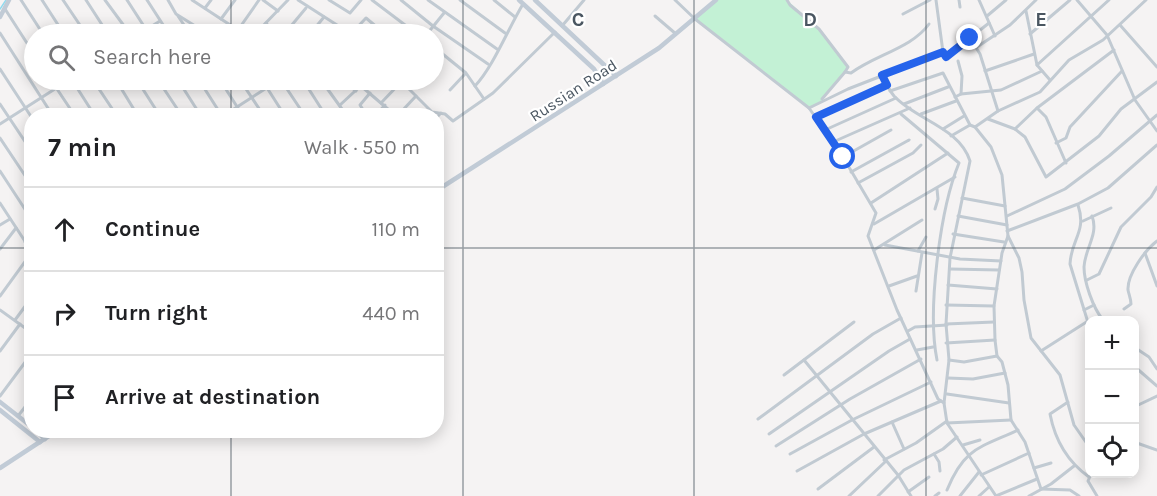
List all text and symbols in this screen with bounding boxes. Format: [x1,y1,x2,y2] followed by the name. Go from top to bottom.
[572,8,584,31] text: C
[803,8,817,31] text: D
[1035,8,1047,31] text: E
[24,24,444,90] search box
[956,24,982,50] route end
[45,41,78,74] icon: search
[93,44,211,70] text: Search here
[526,55,620,126] street label: Russian Road
[48,132,117,163] text: 7 min
[304,136,420,159] text: Walk · 550 m
[829,143,855,169] route start
[48,213,81,246] icon: ahead
[105,216,200,242] text: Continue
[371,218,420,241] text: 110 m
[48,297,81,330] icon: right
[105,300,208,326] text: Turn right
[362,302,420,325] text: 440 m
[1085,316,1139,478] map controls
[1085,316,1139,370] button: +
[1085,370,1139,424] button: −
[48,381,81,414] icon: arrive
[105,384,320,410] text: Arrive at destination
[1085,424,1139,478] button: locate

